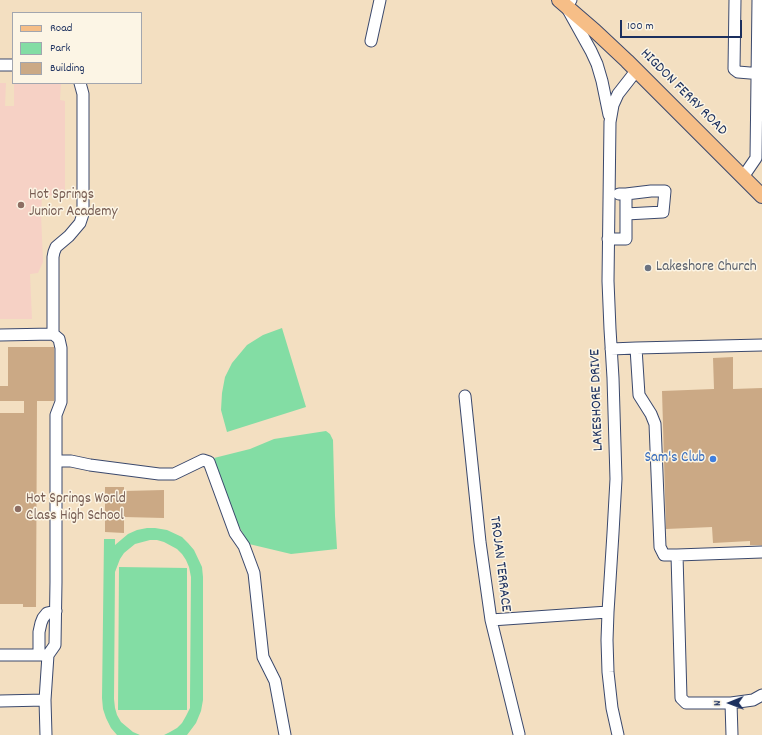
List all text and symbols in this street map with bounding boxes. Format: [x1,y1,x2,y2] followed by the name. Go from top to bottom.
[12,12,142,84] legend
[622,12,744,38] scale bar
[627,18,654,35] text: 100 m
[50,20,72,37] text: Road
[50,40,70,57] text: Park
[636,46,730,140] street label: HIGDON FERRY ROAD
[50,60,85,77] text: Building
[29,187,118,222] place label: Hot Springs Junior Academy
[16,200,26,210] marker: Hot Springs Junior Academy
[656,259,757,277] place label: Lakeshore Church
[643,263,653,273] marker: Lakeshore Church
[587,349,609,451] street label: LAKESHORE DRIVE
[644,450,705,468] place label: Sam's Club
[708,454,718,464] marker: Sam's Club
[26,491,126,526] place label: Hot Springs World Class High School
[13,504,23,514] marker: Hot Springs World Class High School
[484,515,514,613] street label: TROJAN TERRACE
[710,683,750,723] north arrow
[710,700,726,706] text: N

